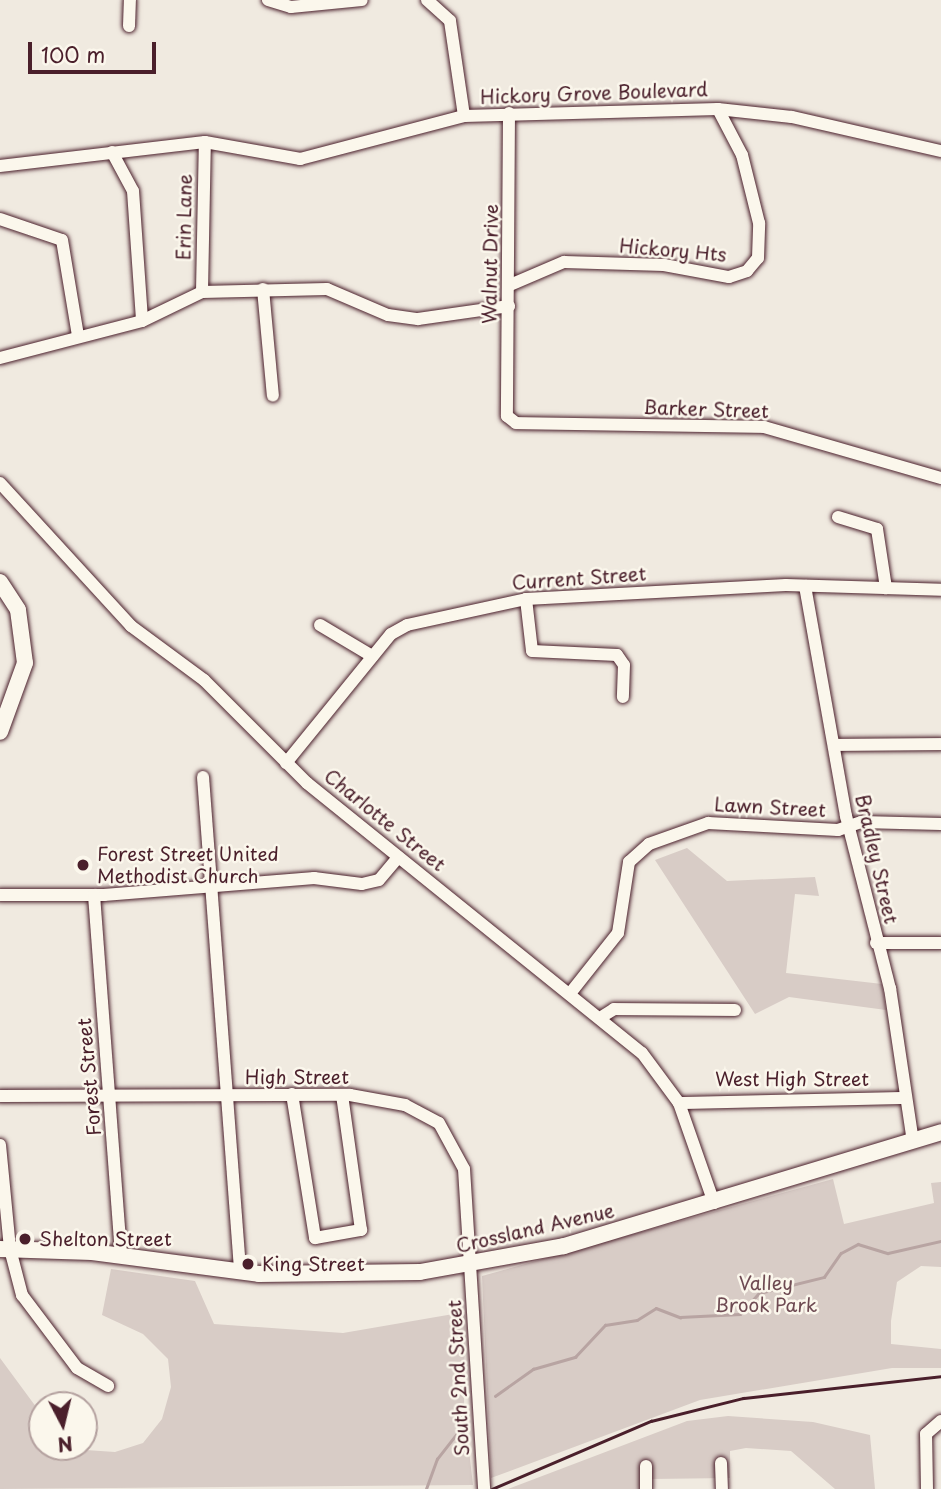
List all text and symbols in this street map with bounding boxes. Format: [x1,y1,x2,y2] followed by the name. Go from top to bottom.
[32,28,159,72] scale bar
[41,38,105,70] text: 100 m
[479,78,709,108] street label: Hickory Grove Boulevard
[172,173,196,261] street label: Erin Lane
[478,204,502,324] street label: Walnut Drive
[618,234,728,266] street label: Hickory Hts
[642,395,770,423] street label: Barker Street
[511,562,647,594] street label: Current Street
[320,764,450,876] street label: Charlotte Street
[851,791,903,927] street label: Bradley Street
[714,793,826,821] street label: Lawn Street
[97,843,284,887] place label: Forest Street United Methodist Church
[75,857,91,873] marker: Forest Street United Methodist Church
[72,1017,106,1137] street label: Forest Street
[244,1066,350,1088] street label: High Street
[714,1068,870,1090] street label: West High Street
[454,1199,616,1257] street label: Crossland Avenue
[39,1228,171,1250] place label: Shelton Street
[17,1231,33,1247] marker: Shelton Street
[262,1253,364,1275] place label: King Street
[240,1256,256,1272] marker: King Street
[714,1272,818,1316] park label: Valley Brook Park
[442,1299,474,1457] street label: South 2nd Street
[28,1391,98,1461] north arrow
[56,1430,74,1460] text: N

